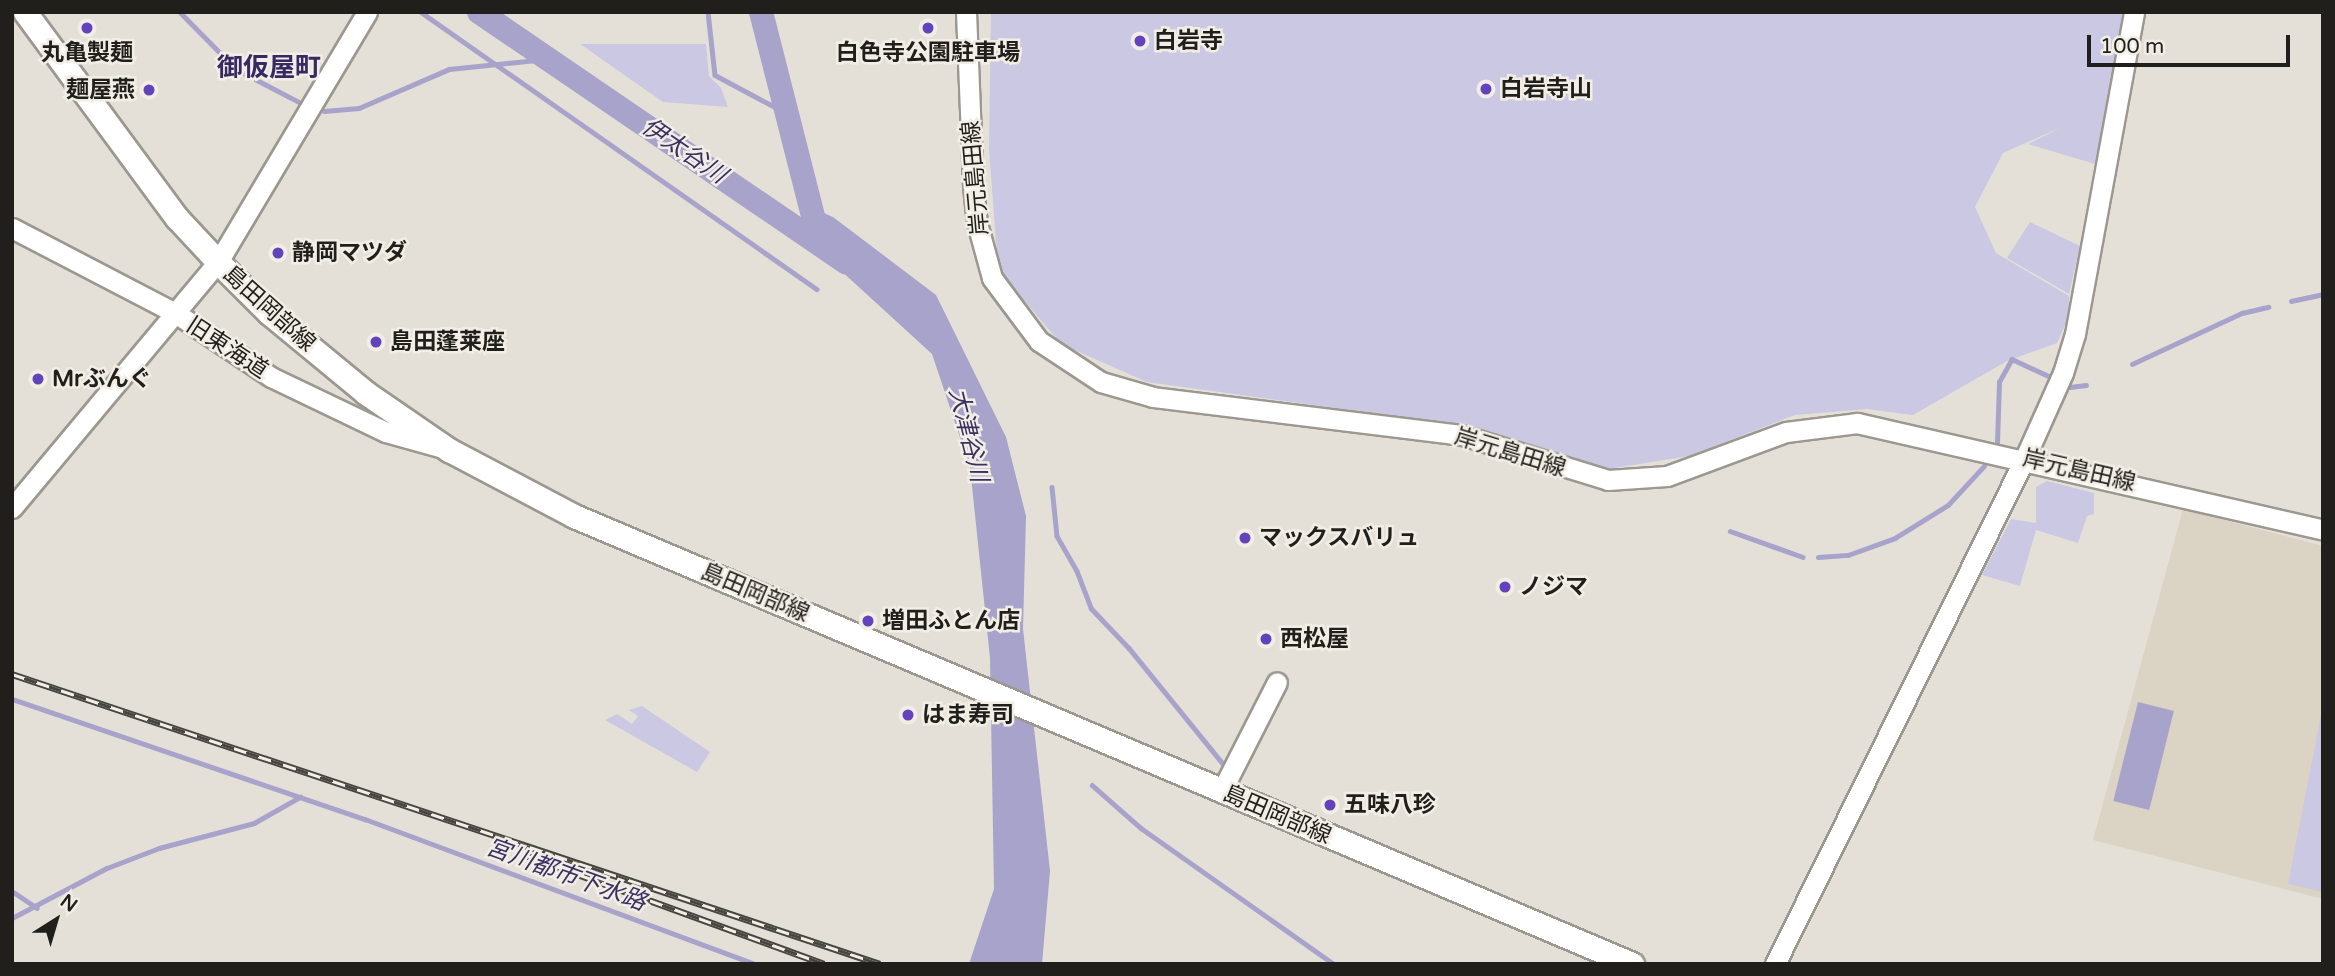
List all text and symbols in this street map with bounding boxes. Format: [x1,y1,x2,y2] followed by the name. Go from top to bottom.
[79,20,95,36] marker: 丸亀製麺
[920,20,936,36] marker: 白色寺公園駐車場
[2090,21,2293,65] scale bar
[1154,27,1223,55] place label: 白岩寺
[1132,33,1148,49] marker: 白岩寺
[2100,34,2164,59] text: 100 m
[41,39,133,67] place label: 丸亀製麺
[836,39,1020,67] place label: 白色寺公園駐車場
[217,52,321,84] district label: 御仮屋町
[1500,75,1592,103] place label: 白岩寺山
[66,76,135,104] place label: 麺屋燕
[1478,81,1494,97] marker: 白岩寺山
[141,82,157,98] marker: 麺屋燕
[636,112,732,190] water label: 伊太谷川
[957,120,995,236] street label: 岸元島田線
[292,239,407,267] place label: 静岡マツダ
[270,245,286,261] marker: 静岡マツダ
[217,260,321,358] street label: 島田岡部線
[181,311,273,385] street label: 旧東海道
[390,328,505,356] place label: 島田蓬莱座
[368,334,384,350] marker: 島田蓬莱座
[52,365,152,393] place label: Mrぶんぐ
[30,371,46,387] marker: Mrぶんぐ
[942,385,994,485] water label: 大津谷川
[1451,423,1569,483] street label: 岸元島田線
[2020,445,2138,497] street label: 岸元島田線
[1259,524,1420,552] place label: マックスバリュ
[1237,530,1253,546] marker: マックスバリュ
[697,558,813,628] street label: 島田岡部線
[1519,573,1588,601] place label: ノジマ
[1497,579,1513,595] marker: ノジマ
[882,607,1020,635] place label: 増田ふとん店
[860,613,876,629] marker: 増田ふとん店
[1280,625,1349,653] place label: 西松屋
[1258,631,1274,647] marker: 西松屋
[922,701,1014,729] place label: はま寿司
[900,707,916,723] marker: はま寿司
[1219,780,1335,850] street label: 島田岡部線
[1344,791,1436,819] place label: 五味八珍
[1322,797,1338,813] marker: 五味八珍
[482,833,650,917] water label: 宮川都市下水路
[21,885,91,955] north arrow
[56,890,81,917] text: N

